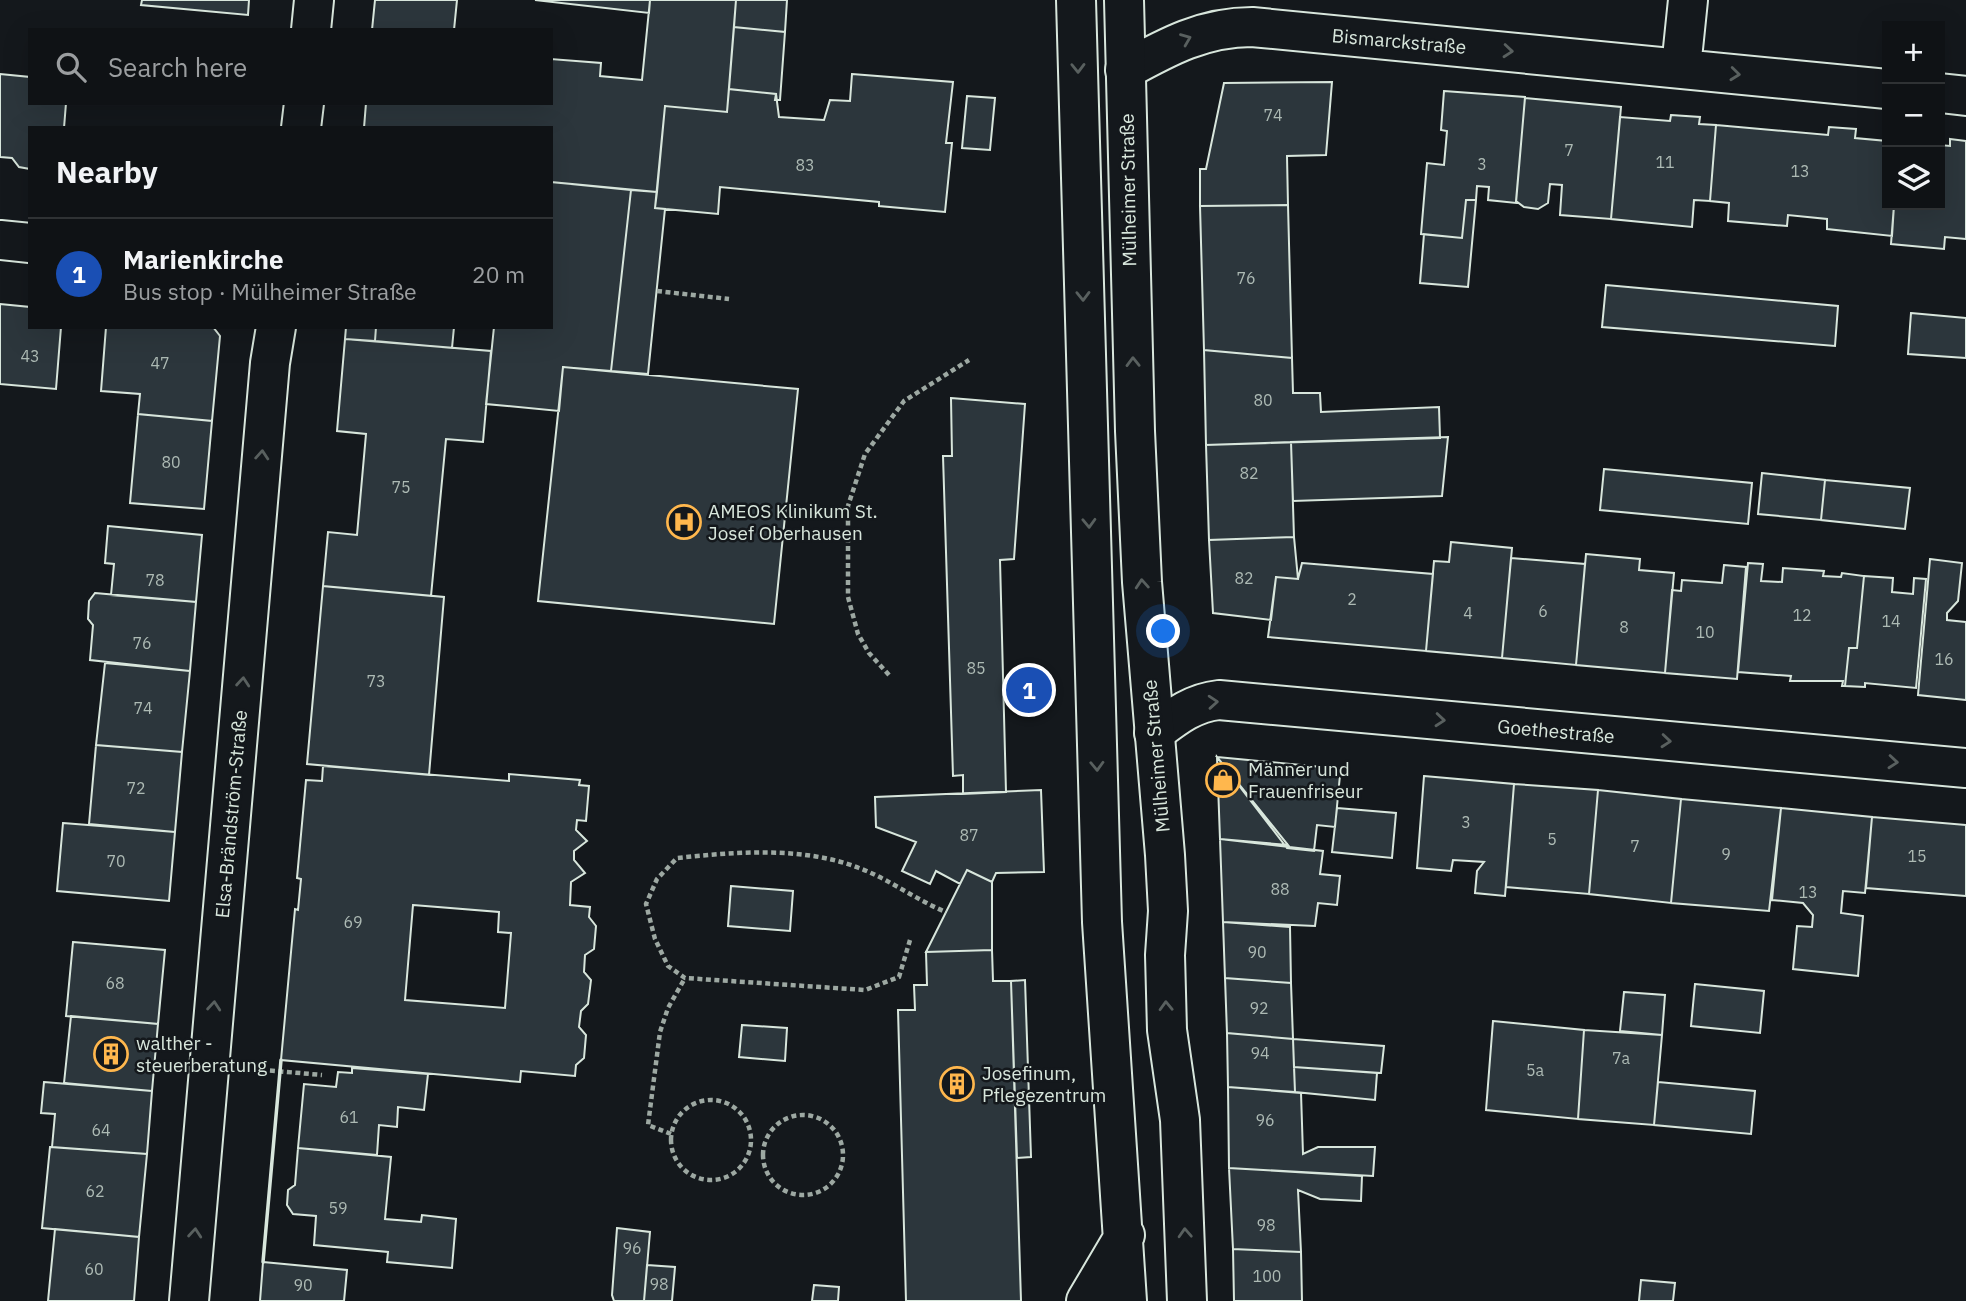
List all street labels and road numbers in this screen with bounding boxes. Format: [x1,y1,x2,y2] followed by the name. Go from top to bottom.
[1331,23,1467,59] street label: Bismarckstraße
[1115,113,1141,267] street label: Mülheimer Straße
[1137,679,1175,833] street label: Mülheimer Straße
[210,709,252,919] street label: Elsa-Brändström-Straße
[1496,714,1616,748] street label: Goethestraße

